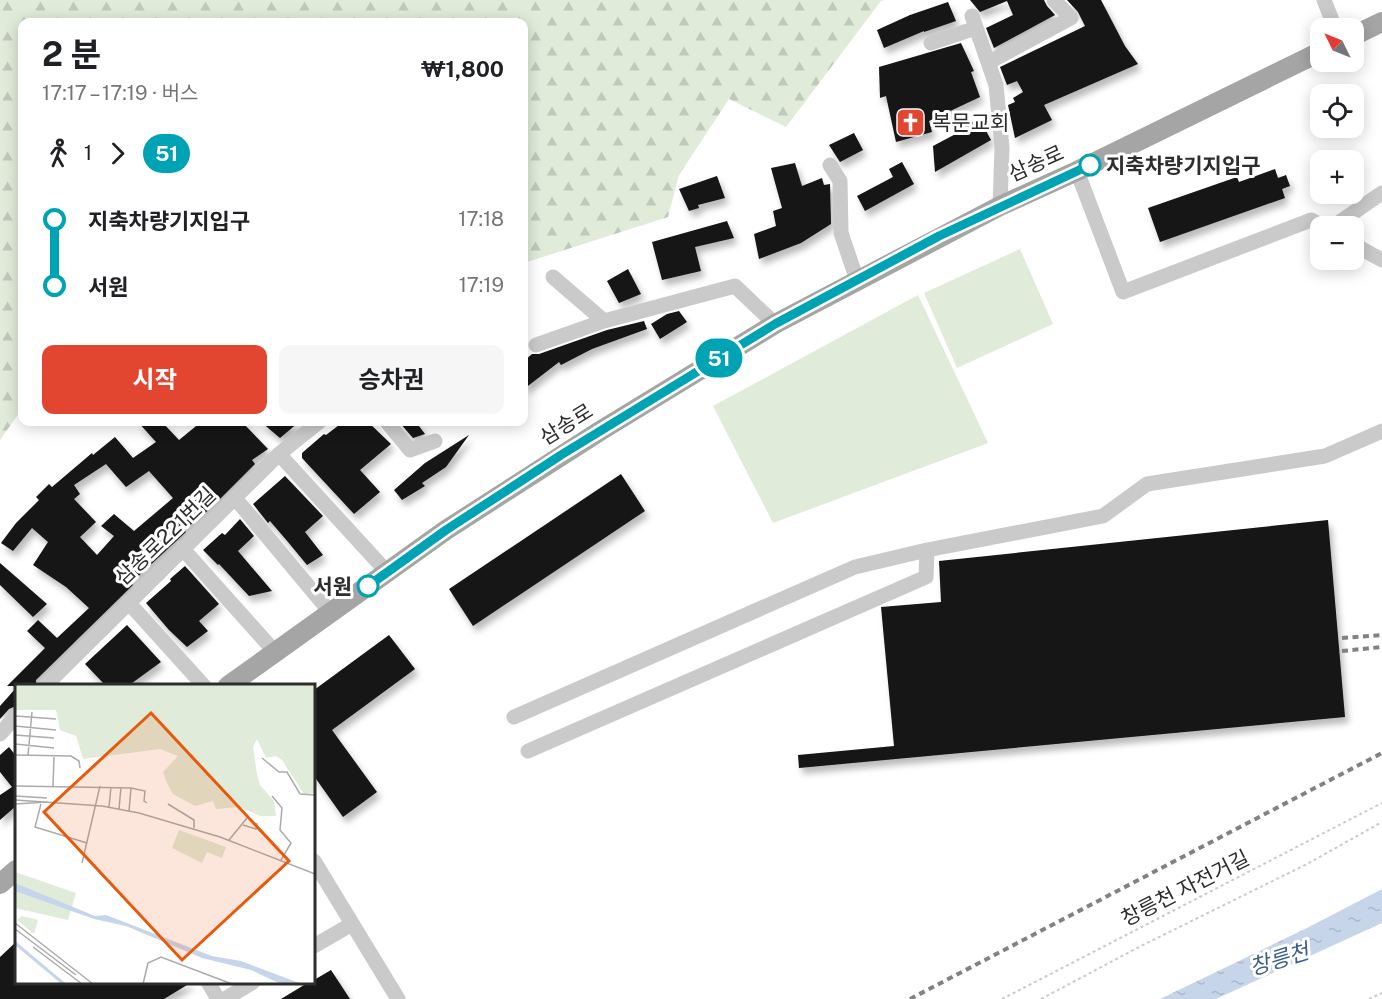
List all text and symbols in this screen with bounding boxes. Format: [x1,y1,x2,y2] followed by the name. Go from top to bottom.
[1310,18,1364,72] north arrow
[1310,18,1364,270] map controls
[42,35,101,73] text: 2 분
[421,56,504,82] text: ₩1,800
[42,81,198,105] text: 17:17 – 17:19 · 버스
[1310,84,1364,138] button: locate
[895,106,927,138] church icon: 복문교회
[932,110,1009,135] place label: 복문교회
[42,137,75,170] icon: walk
[101,137,134,170] icon: forward
[1004,140,1068,186] street label: 삼송로
[84,141,92,165] text: 1
[155,141,178,166] text: 51
[1310,150,1364,204] button: +
[1106,153,1261,178] place label: 지축차량기지입구
[1079,154,1101,176] marker: 지축차량기지입구
[458,207,504,231] text: 17:18
[88,208,250,234] text: 지축차량기지입구
[1310,216,1364,270] button: −
[459,273,504,297] text: 17:19
[88,274,128,300] text: 서원
[692,338,746,378] line badge: 51
[42,345,267,414] button: 시작
[279,345,504,414] button: 승차권
[707,346,731,371] text: 51
[535,398,597,450] street label: 삼송로
[109,482,221,590] street label: 삼송로221번길
[313,574,352,599] place label: 서원
[357,575,379,597] marker: 서원
[15,684,315,984] inset map
[1117,845,1253,931] street label: 창릉천 자전거길
[1246,937,1314,980] water label: 창릉천

